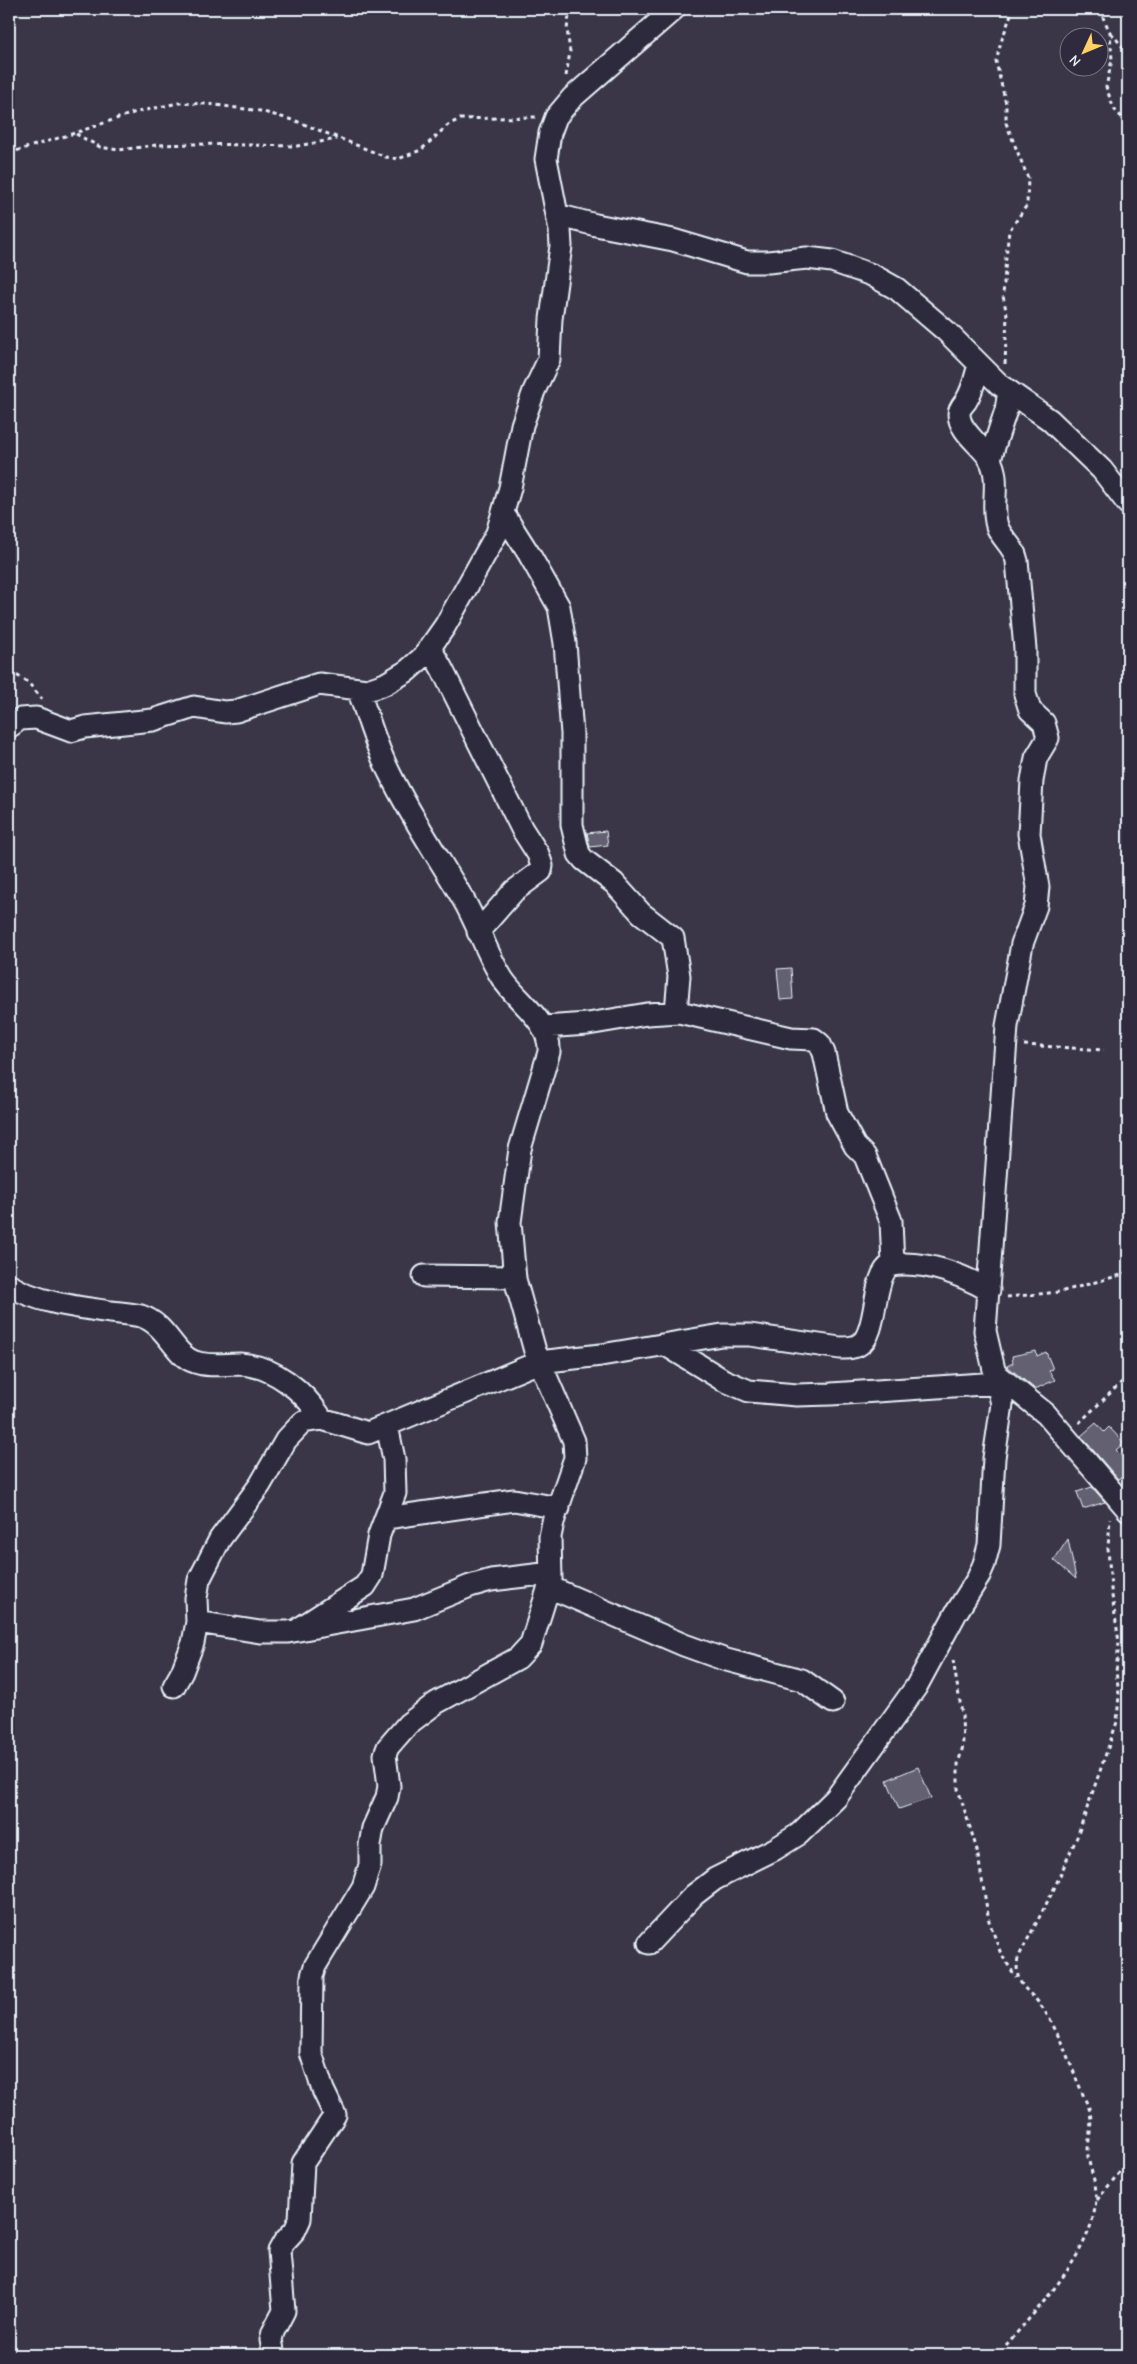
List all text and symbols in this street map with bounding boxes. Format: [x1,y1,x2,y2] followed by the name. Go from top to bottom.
[1060,28,1110,78] north arrow
[1066,51,1084,70] text: N

